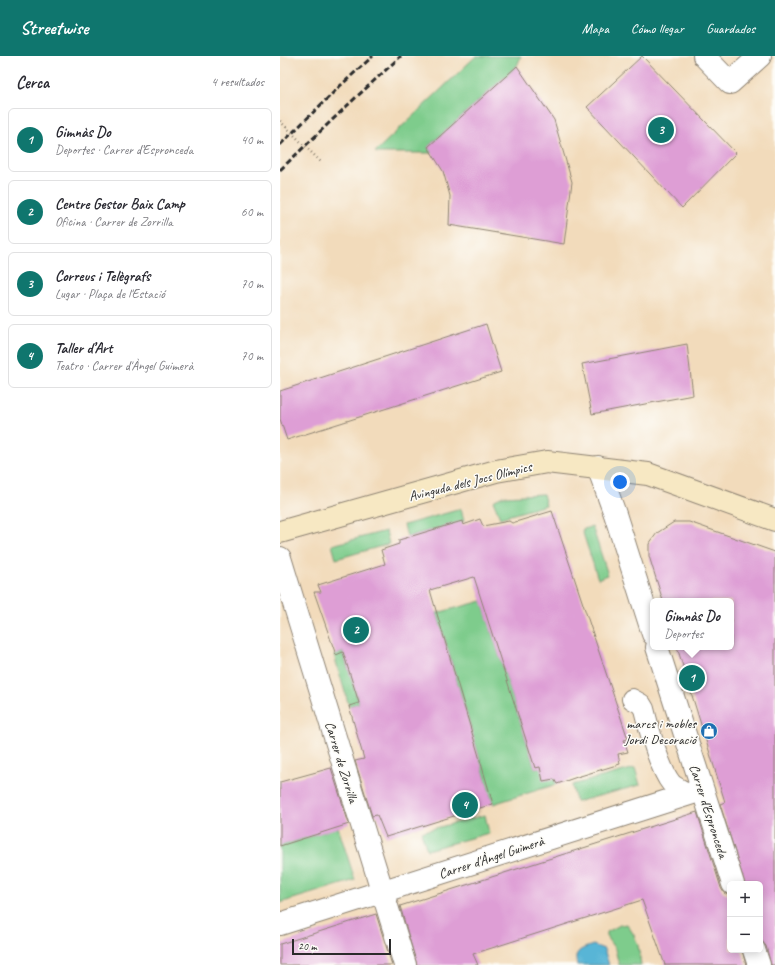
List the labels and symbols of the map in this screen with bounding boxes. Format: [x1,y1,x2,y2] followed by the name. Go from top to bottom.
[648,115,674,145] pin: 3
[407,458,535,505] street label: Avinguda dels Jocs Olímpics
[610,472,630,492] your location
[343,615,369,645] pin: 2
[679,663,705,693] pin: 1
[623,715,698,748] place label: marcs i mobles Jordi Decoració
[321,719,362,806] street label: Carrer de Zorrilla
[699,721,719,741] shop icon: marcs i mobles Jordi Decoració
[685,762,732,861] street label: Carrer d’Espronceda
[452,790,478,820] pin: 4
[436,832,547,883] street label: Carrer d'Àngel Guimerà
[292,937,391,956] scale bar

